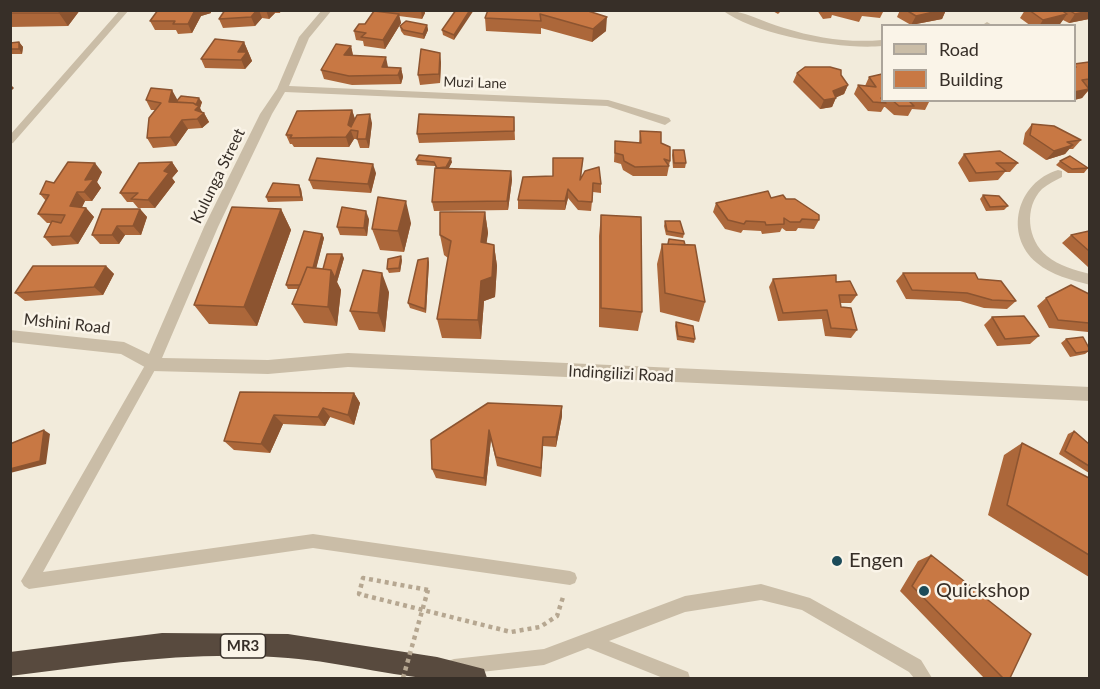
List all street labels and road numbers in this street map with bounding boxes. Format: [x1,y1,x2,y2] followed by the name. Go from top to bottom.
[443,74,507,92] street label: Muzi Lane
[187,125,249,227] street label: Kulunga Street
[23,310,111,338] street label: Mshini Road
[568,362,674,386] street label: Indingilizi Road
[220,634,266,658] road number: MR3

